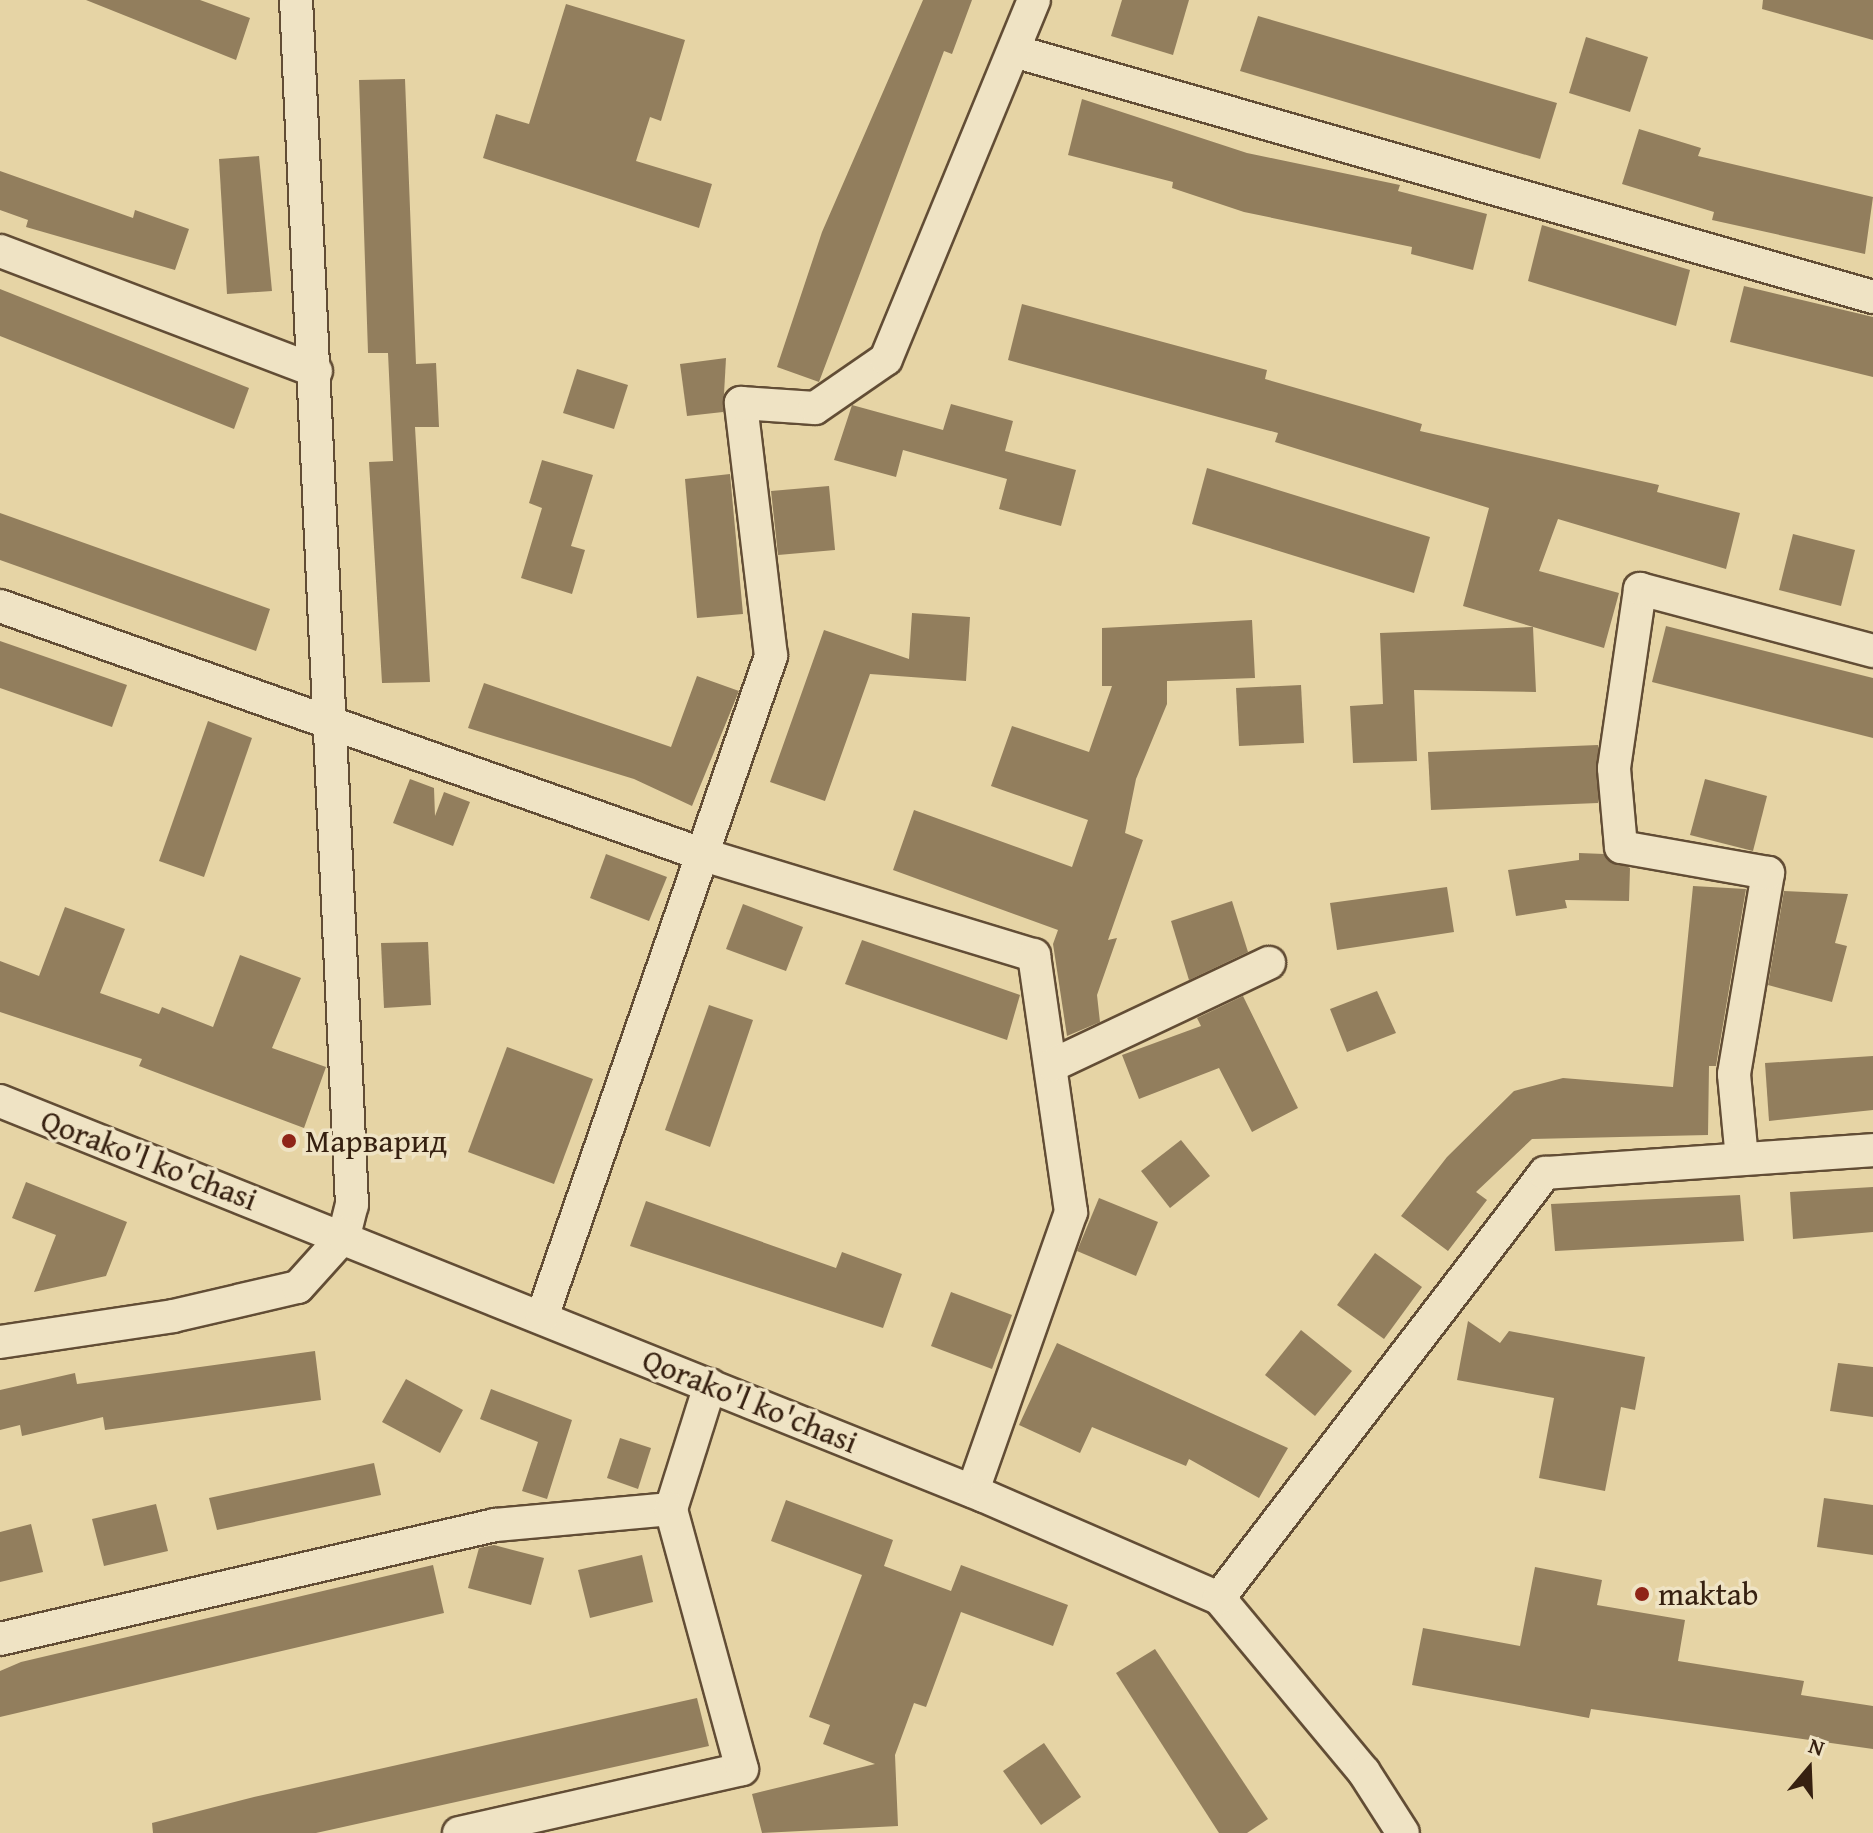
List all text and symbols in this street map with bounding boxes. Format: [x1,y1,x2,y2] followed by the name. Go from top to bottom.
[35,1101,263,1219] street label: Qorako'l ko'chasi
[305,1122,447,1160] place label: Марварид
[280,1132,298,1150] marker: Марварид
[637,1340,863,1462] street label: Qorako'l ko'chasi
[1658,1575,1758,1613] place label: maktab
[1633,1585,1651,1603] marker: maktab
[1769,1729,1849,1809] north arrow
[1805,1729,1829,1764] text: N

